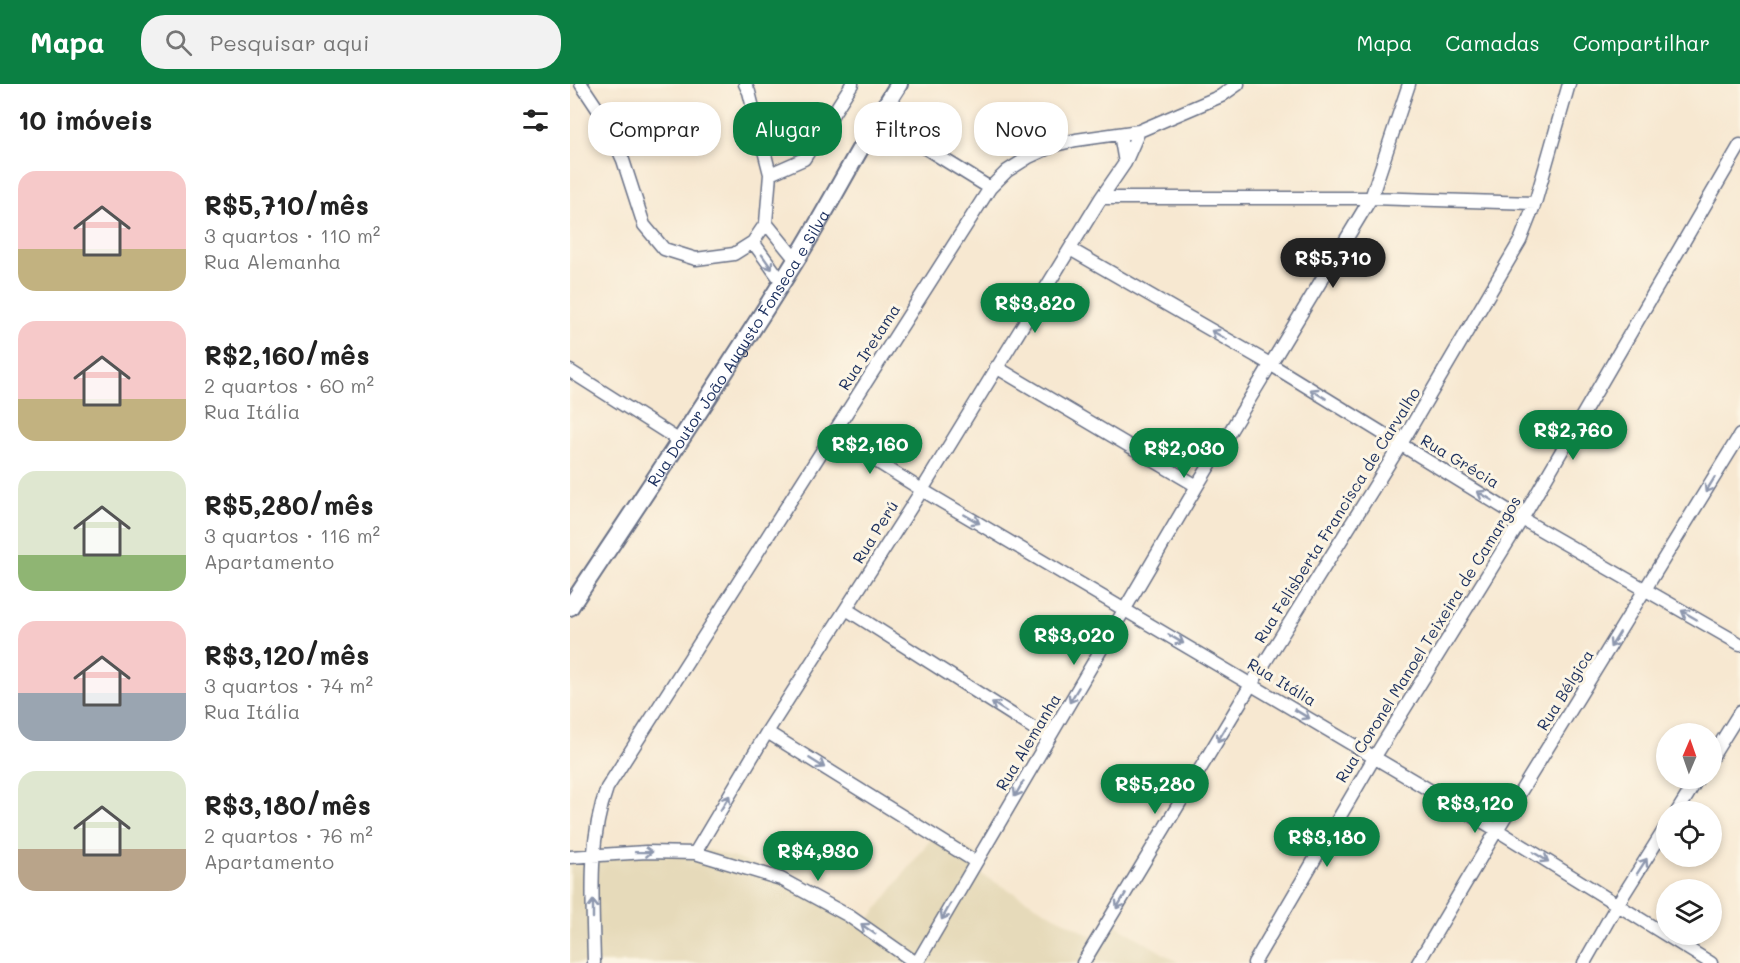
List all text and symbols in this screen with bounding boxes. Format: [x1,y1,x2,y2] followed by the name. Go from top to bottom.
[141,15,561,69] search box
[30,24,105,60] text: Mapa
[162,26,195,59] icon: search
[210,28,369,57] text: Pesquisar aqui
[1356,29,1412,56] text: Mapa
[1445,29,1540,56] text: Camadas
[1573,29,1710,56] text: Compartilhar
[588,102,721,156] chip: Comprar
[733,102,842,156] chip: Alugar
[854,102,962,156] chip: Filtros
[974,102,1068,156] chip: Novo
[18,103,152,137] text: 10 imóveis
[519,104,552,137] icon: filters
[204,188,369,222] text: R$5,710/mês
[66,195,138,267] icon: home
[642,205,834,490] street label: Rua Doutor João Augusto Fonseca e Silva
[204,222,380,248] text: 3 quartos · 110 m²
[1278,238,1388,289] pin: R$5,710
[1295,244,1371,270] text: R$5,710
[204,248,341,274] text: Rua Alemanha
[761,253,773,269] one-way arrow
[980,283,1090,334] pin: R$3,820
[995,289,1075,315] text: R$3,820
[833,300,904,394] street label: Rua Iretama
[1211,329,1228,341] one-way arrow
[204,338,370,372] text: R$2,160/mês
[66,345,138,417] icon: home
[204,372,374,398] text: 2 quartos · 60 m²
[1249,383,1424,647] street label: Rua Felisberta Francisca de Carvalho
[1310,387,1327,399] one-way arrow
[204,398,300,424] text: Rua Itália
[1518,410,1628,461] pin: R$2,760
[1533,416,1613,442] text: R$2,760
[815,424,925,475] pin: R$2,160
[1129,428,1239,479] pin: R$2,030
[1417,429,1503,492] street label: Rua Grécia
[831,430,909,456] text: R$2,160
[1143,434,1225,460] text: R$2,030
[1703,476,1715,493] one-way arrow
[204,488,374,522] text: R$5,280/mês
[1477,489,1494,501] one-way arrow
[1330,491,1525,786] street label: Rua Coronel Manoel Teixeira de Camargos
[66,495,138,567] icon: home
[847,496,902,567] street label: Rua Perú
[963,514,980,526] one-way arrow
[204,522,380,548] text: 3 quartos · 116 m²
[204,548,334,574] text: Apartamento
[1681,609,1698,621] one-way arrow
[1019,615,1129,666] pin: R$3,020
[1033,621,1115,647] text: R$3,020
[1609,631,1621,648] one-way arrow
[1167,633,1184,645] one-way arrow
[204,638,369,672] text: R$3,120/mês
[66,645,138,717] icon: home
[1531,645,1598,734] street label: Rua Bélgica
[1244,653,1321,710] street label: Rua Itália
[204,672,373,698] text: 3 quartos · 74 m²
[1068,686,1080,703] one-way arrow
[990,689,1065,794] street label: Rua Alemanha
[204,698,300,724] text: Rua Itália
[991,700,1008,713] one-way arrow
[1293,708,1310,720] one-way arrow
[1656,723,1722,789] north arrow
[1656,723,1722,945] map controls
[1215,725,1227,742] one-way arrow
[808,756,825,769] one-way arrow
[1100,764,1210,815] pin: R$5,280
[1115,770,1195,796] text: R$5,280
[1013,780,1025,797] one-way arrow
[1420,783,1530,834] pin: R$3,120
[204,788,371,822] text: R$3,180/mês
[1436,789,1514,815] text: R$3,120
[66,795,138,867] icon: home
[719,795,731,812] one-way arrow
[1656,801,1722,867] button: locate
[1272,817,1382,868] pin: R$3,180
[204,822,373,848] text: 2 quartos · 76 m²
[1288,823,1366,849] text: R$3,180
[763,831,873,882] pin: R$4,930
[777,837,859,863] text: R$4,930
[634,847,654,858] one-way arrow
[204,848,334,874] text: Apartamento
[1532,852,1549,864] one-way arrow
[1636,858,1648,875] one-way arrow
[1656,879,1722,945] button: layers
[1115,892,1127,909] one-way arrow
[587,899,599,919] one-way arrow
[940,903,952,920] one-way arrow
[860,923,876,935] one-way arrow

